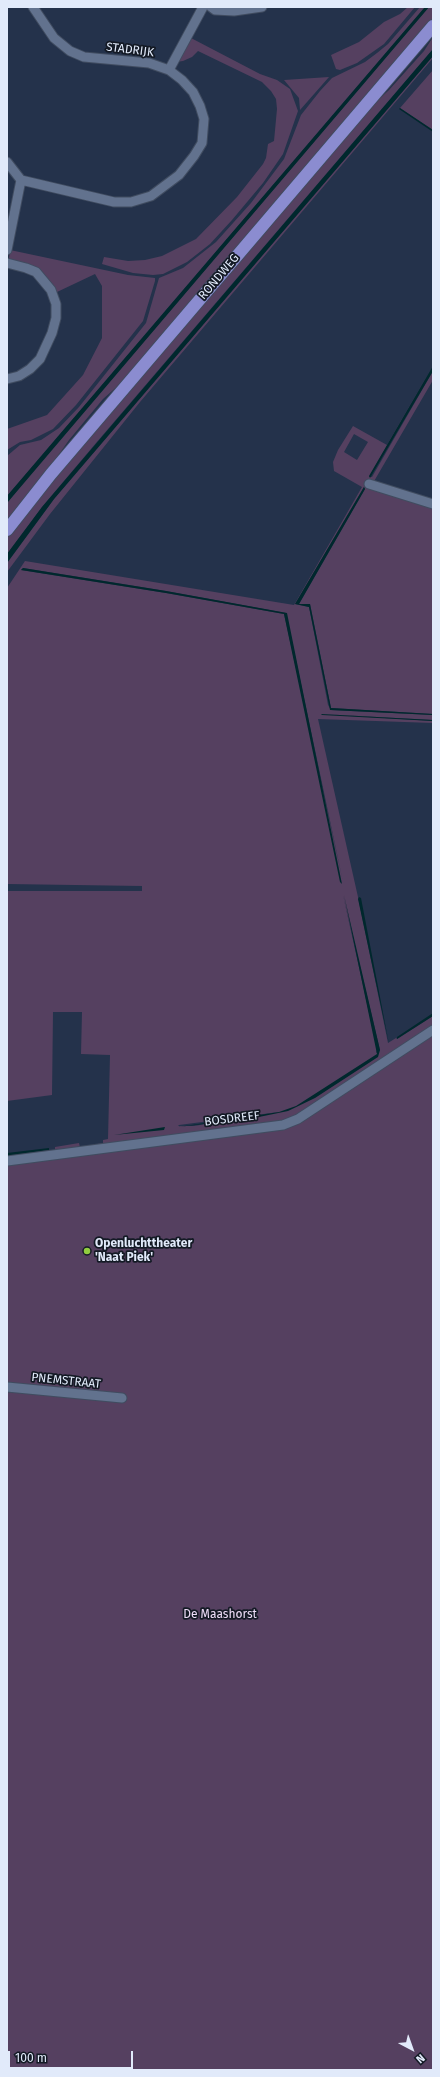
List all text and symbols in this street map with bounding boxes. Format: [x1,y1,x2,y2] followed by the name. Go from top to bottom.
[105,40,155,60] street label: STADRIJK
[196,251,242,303] street label: RONDWEG
[203,1108,261,1130] street label: BOSDREEF
[95,1237,192,1265] place label: Openluchttheater 'Naat Piek'
[82,1246,92,1256] marker: Openluchttheater 'Naat Piek'
[31,1370,101,1392] street label: PNEMSTRAAT
[183,1608,257,1622] park label: De Maashorst
[392,2029,432,2069] north arrow
[10,2043,135,2069] scale bar
[15,2051,47,2065] text: 100 m
[413,2051,427,2066] text: N

